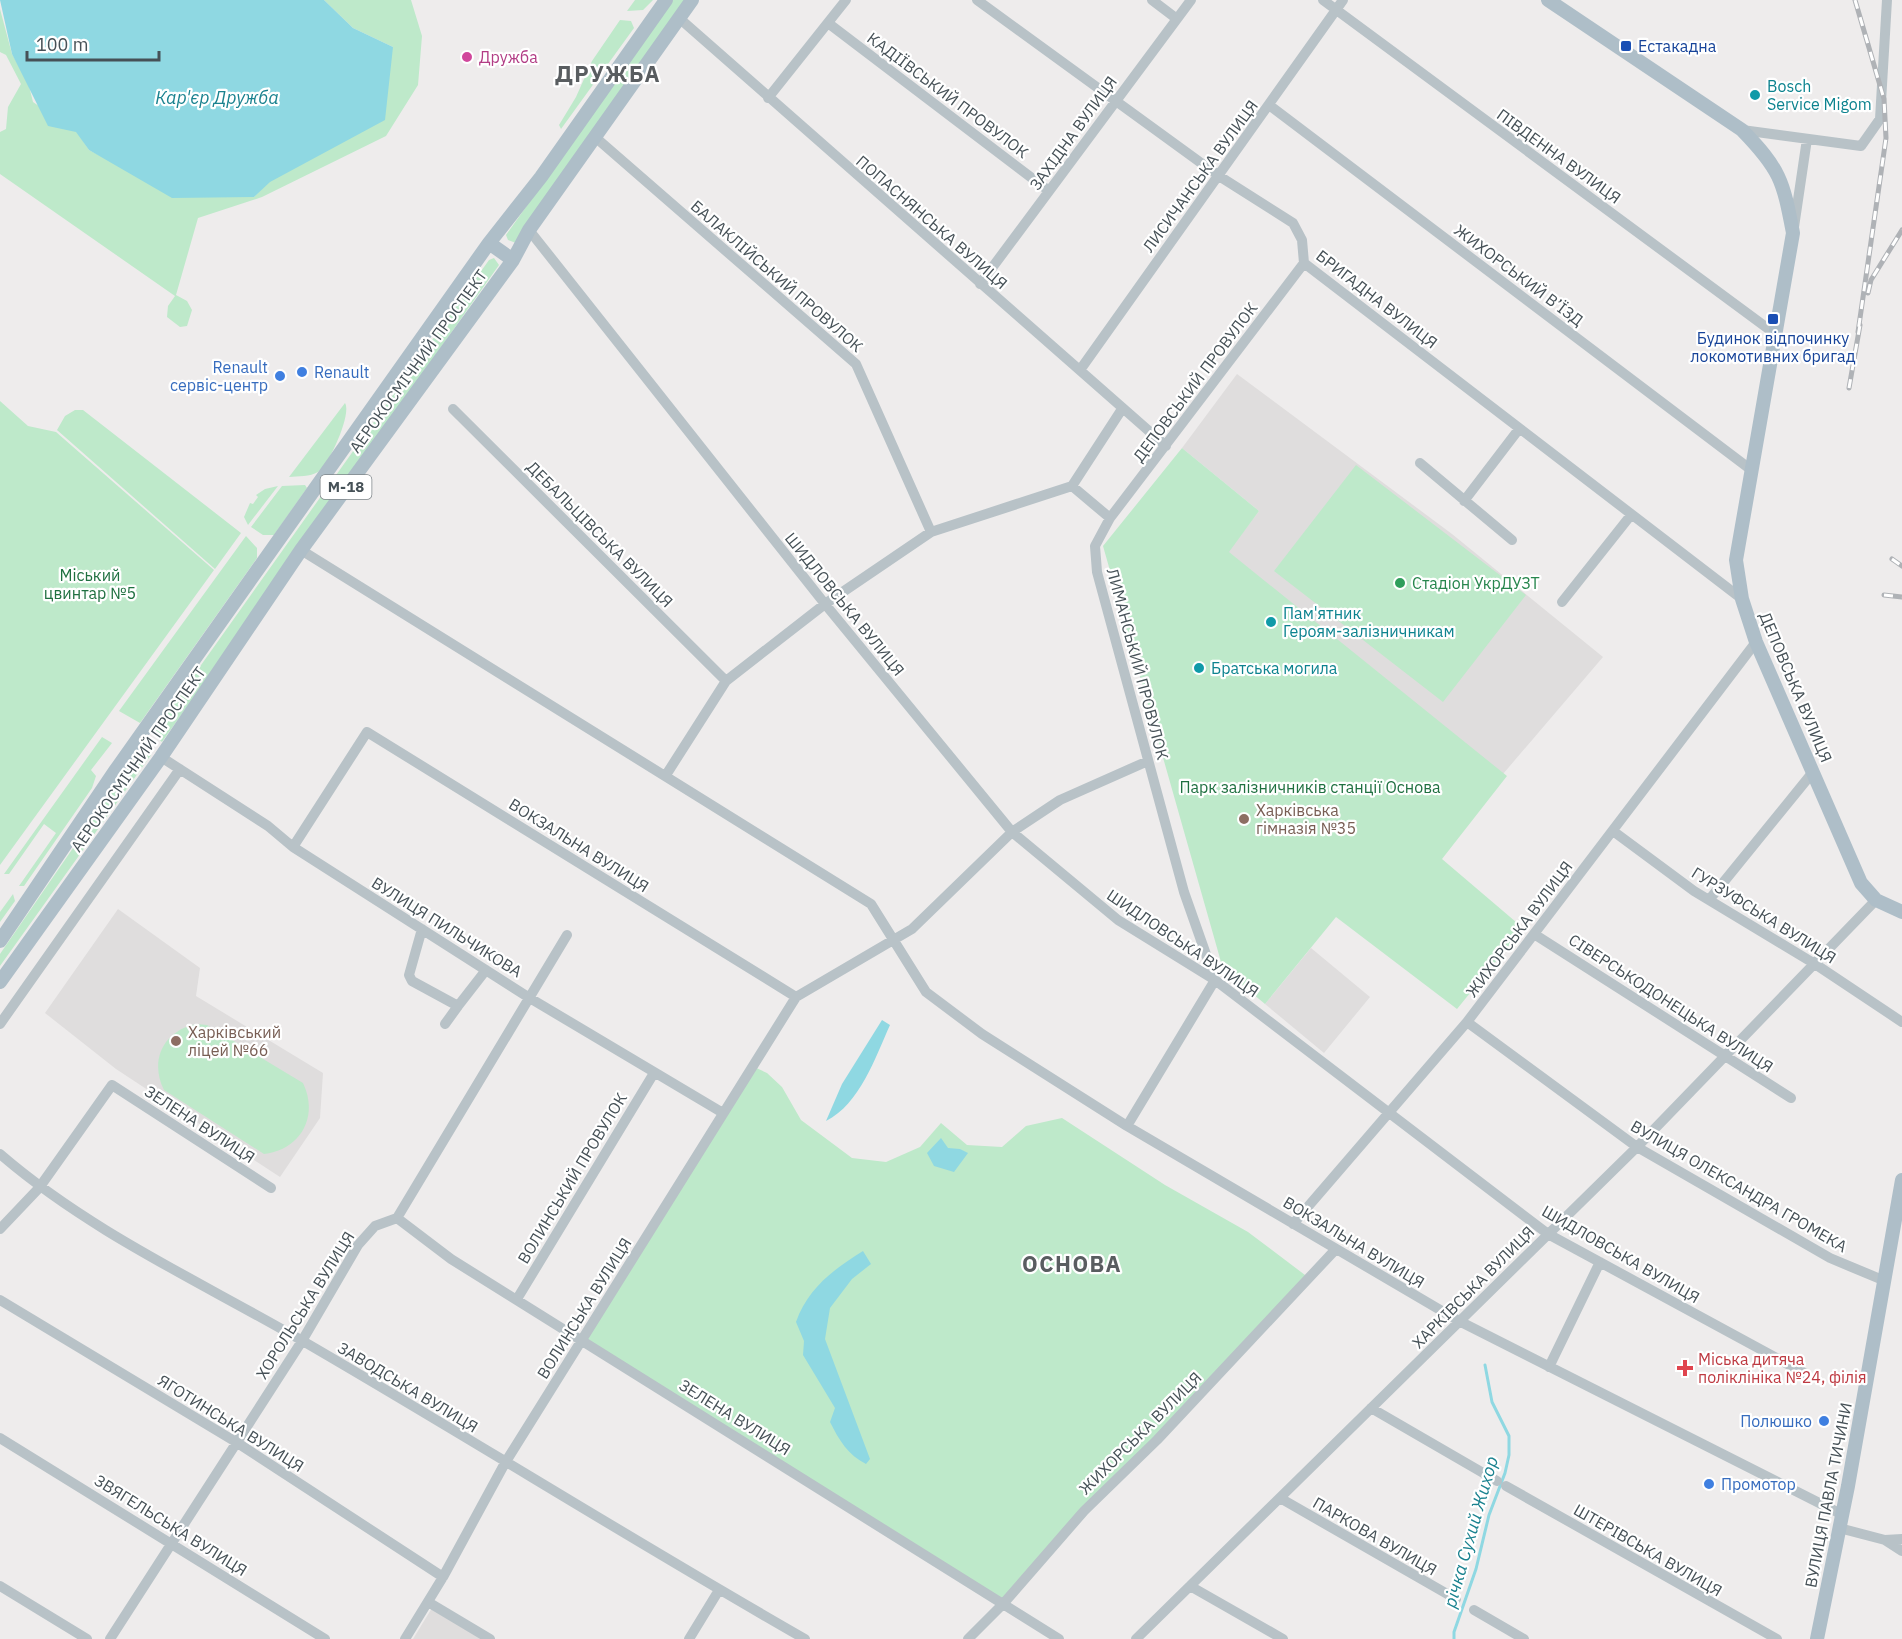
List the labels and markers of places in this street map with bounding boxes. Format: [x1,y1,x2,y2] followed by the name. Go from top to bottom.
[1638,36,1717,56] place label: Естакадна
[1619,39,1633,53] marker: Естакадна
[479,47,538,67] place label: Дружба
[460,50,474,64] marker: Дружба
[1767,76,1872,114] place label: Bosch Service Migom
[1748,88,1762,102] marker: Bosch Service Migom
[1766,312,1780,326] marker: Будинок відпочинку локомотивних бригад
[1691,328,1856,366] place label: Будинок відпочинку локомотивних бригад
[170,357,268,395] place label: Renault сервіс-центр
[314,362,369,382] place label: Renault
[295,365,309,379] marker: Renault
[273,369,287,383] marker: Renault сервіс-центр
[1412,573,1540,593] place label: Стадіон УкрДУЗТ
[1393,576,1407,590] marker: Стадіон УкрДУЗТ
[1283,603,1455,641] place label: Пам'ятник Героям-залізничникам
[1264,615,1278,629] marker: Пам'ятник Героям-залізничникам
[1211,658,1338,678] place label: Братська могила
[1192,661,1206,675] marker: Братська могила
[1256,800,1356,838] place label: Харківська гімназія №35
[1237,812,1251,826] marker: Харківська гімназія №35
[188,1022,281,1060] place label: Харківський ліцей №66
[169,1034,183,1048] marker: Харківський ліцей №66
[1698,1349,1867,1387] place label: Міська дитяча поліклініка №24, філія
[1676,1359,1694,1377] marker: Міська дитяча поліклініка №24, філія
[1740,1411,1812,1431] place label: Полюшко
[1817,1414,1831,1428] marker: Полюшко
[1721,1474,1796,1494] place label: Промотор
[1702,1477,1716,1491] marker: Промотор

